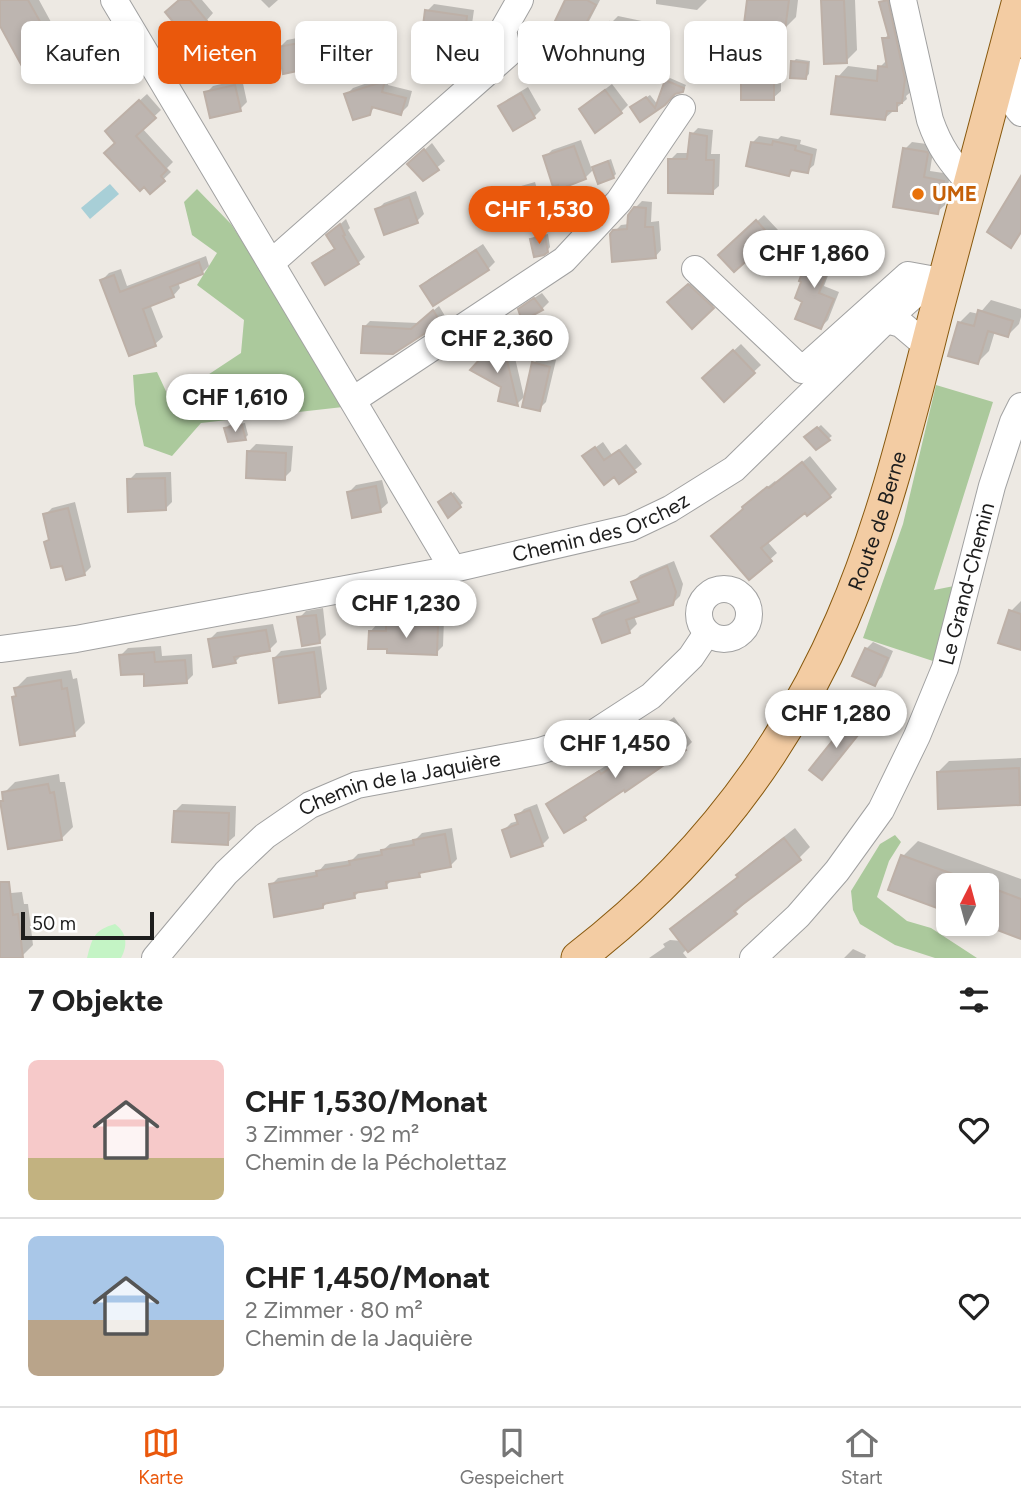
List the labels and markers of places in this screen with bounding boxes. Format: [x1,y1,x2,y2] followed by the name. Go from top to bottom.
[932,181,977,206] place label: UME
[910,186,926,202] marker: UME
[459,187,619,246] pin: CHF 1,530
[734,230,894,290] pin: CHF 1,860
[417,316,577,375] pin: CHF 2,360
[155,374,315,434] pin: CHF 1,610
[326,580,486,640] pin: CHF 1,230
[756,690,916,750] pin: CHF 1,280
[535,720,695,780] pin: CHF 1,450

